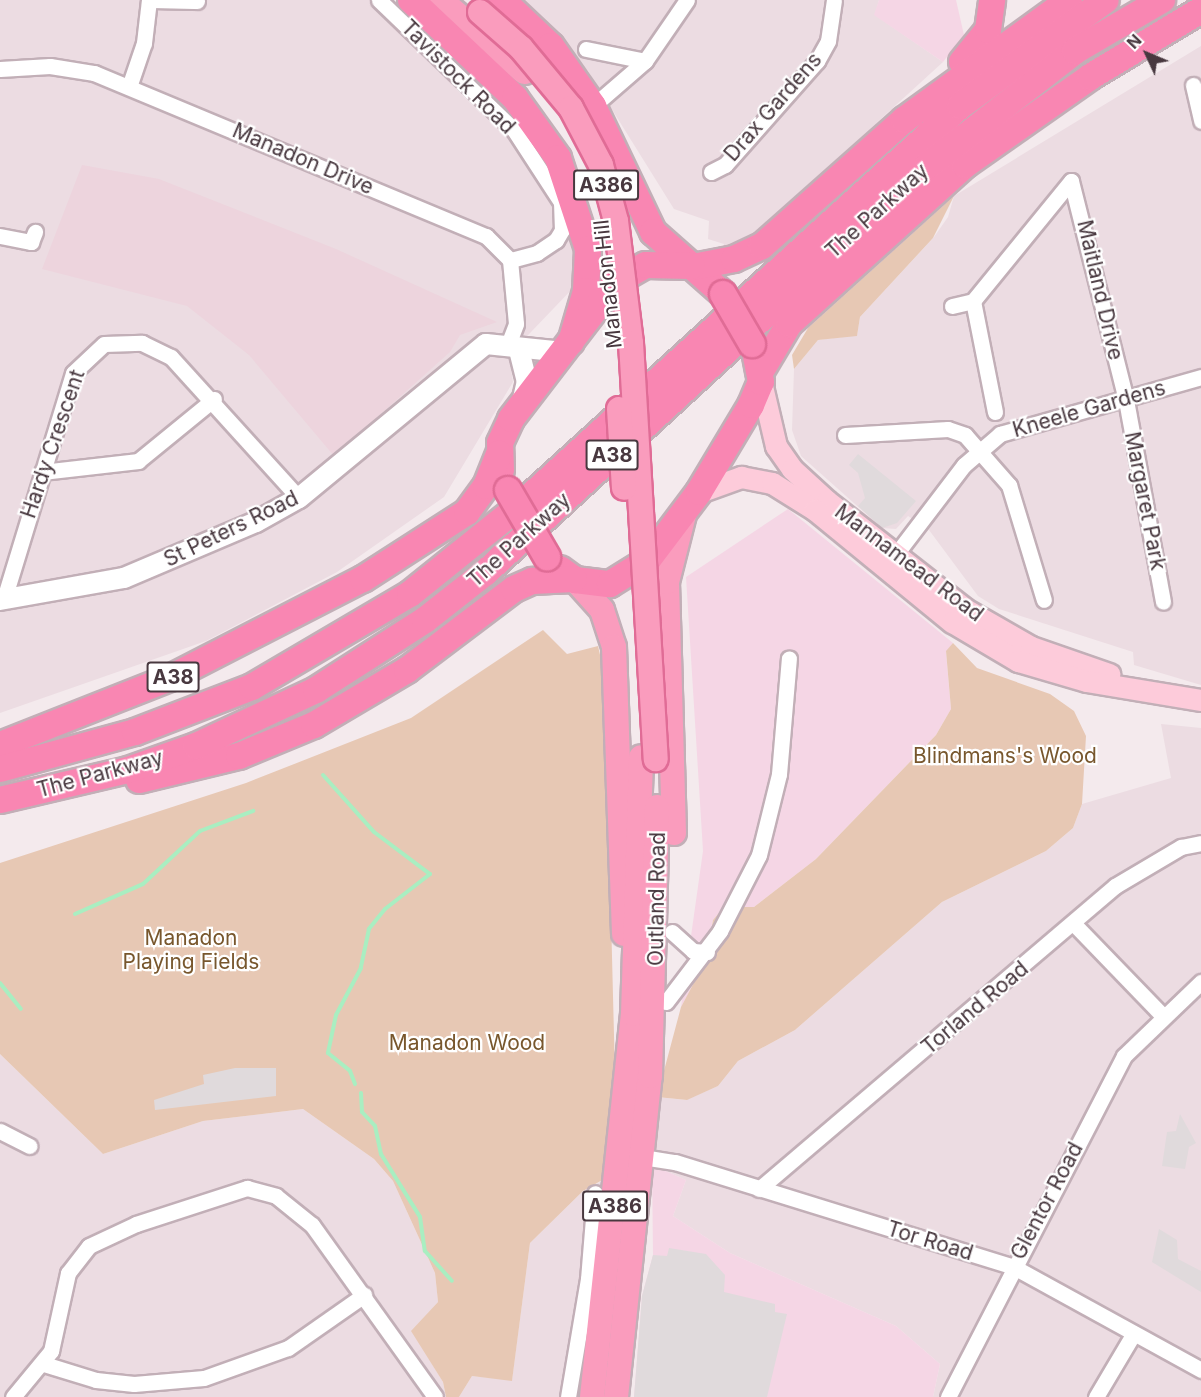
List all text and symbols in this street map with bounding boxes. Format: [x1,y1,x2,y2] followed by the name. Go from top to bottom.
[396,15,520,139] street label: Tavistock Road
[1117,24,1177,84] north arrow
[1123,30,1145,53] text: N
[719,47,827,167] street label: Drax Gardens
[229,118,377,200] street label: Manadon Drive
[820,158,934,264] street label: The Parkway
[573,168,639,202] road number: A386
[589,218,627,350] street label: Manadon Hill
[1072,218,1128,362] street label: Maitland Drive
[16,366,90,522] street label: Hardy Crescent
[1010,375,1168,443] street label: Kneele Gardens
[1119,430,1171,572] street label: Margaret Park
[585,438,639,472] road number: A38
[160,486,302,572] street label: St Peters Road
[462,487,576,593] street label: The Parkway
[830,499,988,627] street label: Mannamead Road
[146,660,200,694] road number: A38
[913,743,1097,769] park label: Blindmans's Wood
[34,745,166,803] street label: The Parkway
[643,832,671,966] street label: Outland Road
[123,925,259,975] park label: Manadon Playing Fields
[917,956,1033,1060] street label: Torland Road
[389,1030,545,1056] park label: Manadon Wood
[1006,1138,1088,1264] street label: Glentor Road
[582,1189,648,1223] road number: A386
[884,1216,976,1266] street label: Tor Road

